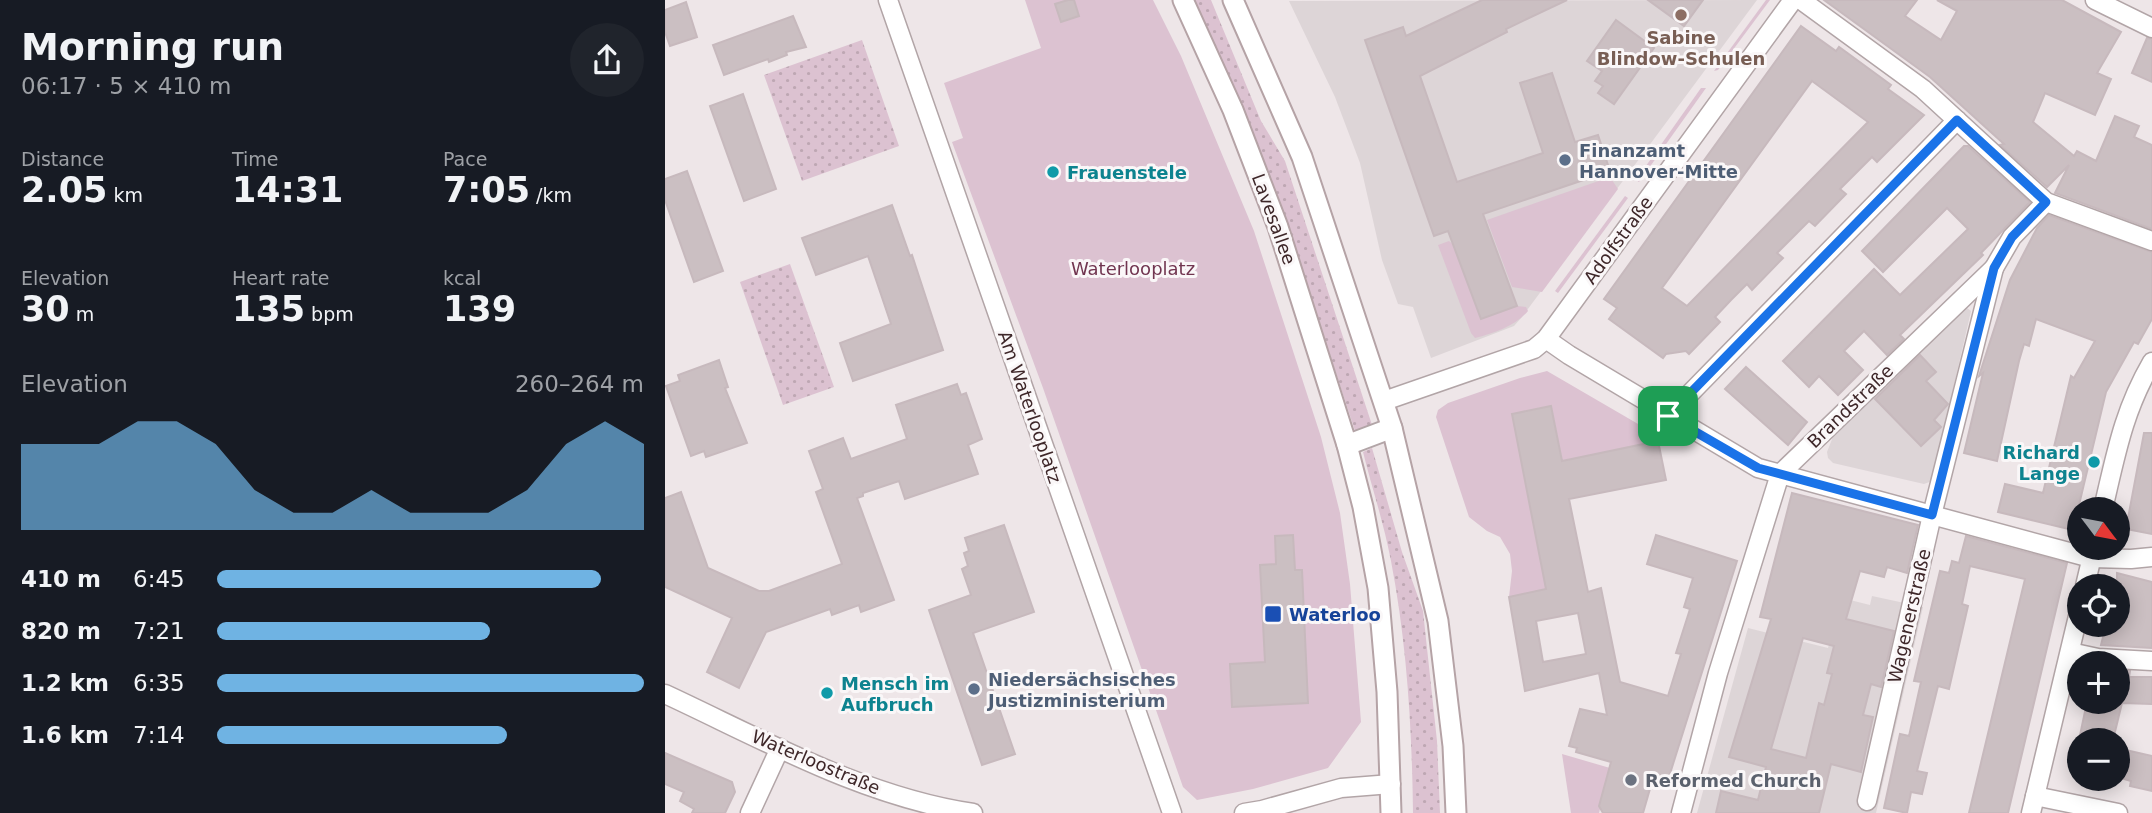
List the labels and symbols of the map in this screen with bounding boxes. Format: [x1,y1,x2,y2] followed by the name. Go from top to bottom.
[1673,7,1689,23] marker: Sabine Blindow-Schulen
[1597,27,1765,69] place label: Sabine Blindow-Schulen
[1579,140,1738,182] place label: Finanzamt Hannover-Mitte
[1557,152,1573,168] marker: Finanzamt Hannover-Mitte
[1067,162,1187,183] place label: Frauenstele
[1045,164,1061,180] marker: Frauenstele
[1248,171,1300,267] street label: Lavesallee
[1579,192,1657,288] street label: Adolfstraße
[1071,258,1195,279] park label: Waterlooplatz
[994,328,1066,486] street label: Am Waterlooplatz
[1803,360,1897,452] street label: Brandstraße
[1638,386,1698,446] pin
[2003,442,2080,484] place label: Richard Lange
[2086,454,2102,470] marker: Richard Lange
[2067,497,2130,560] north arrow
[1883,547,1935,685] street label: Wagenerstraße
[1263,604,1283,624] marker: Waterloo
[1289,604,1381,625] place label: Waterloo
[986,669,1176,711] place label: Niedersächsisches Justizministerium
[841,673,949,715] place label: Mensch im Aufbruch
[966,681,982,697] marker: Niedersächsisches Justizministerium
[819,685,835,701] marker: Mensch im Aufbruch
[749,725,883,799] street label: Waterloostraße
[1645,770,1821,791] place label: Reformed Church
[1623,772,1639,788] marker: Reformed Church

